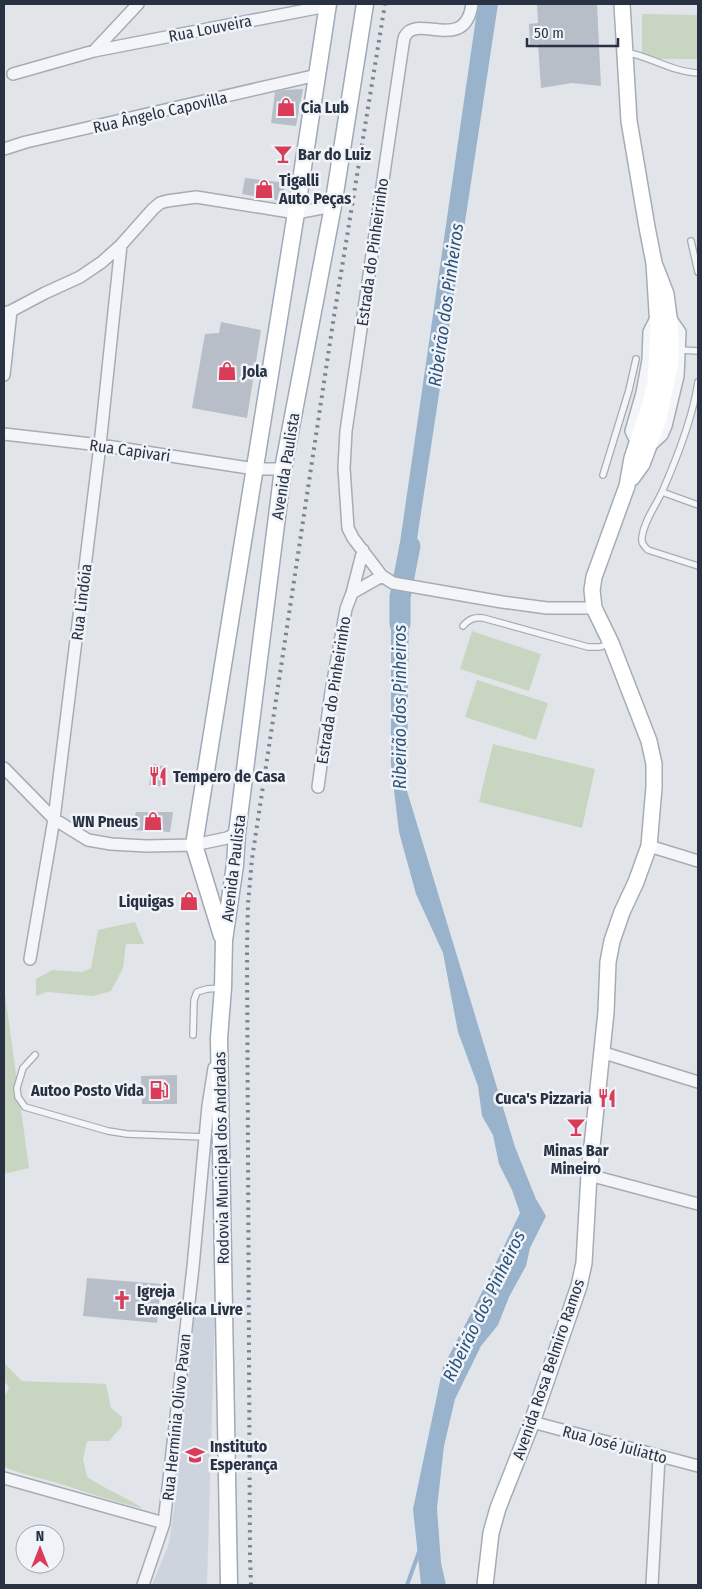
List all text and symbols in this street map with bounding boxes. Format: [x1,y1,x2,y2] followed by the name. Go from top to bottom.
[167,11,253,46] street label: Rua Louveira
[527,15,618,47] scale bar
[534,24,564,42] text: 50 m
[91,88,229,137] street label: Rua Ângelo Capovilla
[275,96,297,118] shop icon: Cia Lub
[301,98,349,117] place label: Cia Lub
[272,143,294,165] bar icon: Bar do Luiz
[298,145,371,164] place label: Bar do Luiz
[278,171,351,209] place label: Tigalli Auto Peças
[353,177,392,327] street label: Estrada do Pinheirinho
[253,178,275,200] shop icon: Tigalli Auto Peças
[424,222,468,388] water label: Ribeirão dos Pinheiros
[216,360,238,382] shop icon: Jola
[241,362,267,381] place label: Jola
[268,411,303,521] street label: Avenida Paulista
[88,435,172,466] street label: Rua Capivari
[67,562,96,641] street label: Rua Lindóia
[312,615,355,765] street label: Estrada do Pinheirinho
[389,624,411,789] water label: Ribeirão dos Pinheiros
[147,765,169,787] restaurant icon: Tempero de Casa
[173,767,286,786] place label: Tempero de Casa
[142,810,164,832] shop icon: WN Pneus
[73,812,138,831] place label: WN Pneus
[217,813,250,923] street label: Avenida Paulista
[178,890,200,912] shop icon: Liquigas
[119,892,174,911] place label: Liquigas
[210,1051,233,1265] street label: Rodovia Municipal dos Andradas
[148,1079,170,1101] fuel station icon: Autoo Posto Vida
[30,1081,144,1100] place label: Autoo Posto Vida
[596,1087,618,1109] restaurant icon: Cuca's Pizzaria
[495,1089,592,1108] place label: Cuca's Pizzaria
[565,1116,587,1138] bar icon: Minas Bar Mineiro
[543,1141,609,1178] place label: Minas Bar Mineiro
[438,1227,530,1385] water label: Ribeirão dos Pinheiros
[509,1276,588,1462] street label: Avenida Rosa Belmiro Ramos
[137,1282,243,1319] place label: Igreja Evangélica Livre
[111,1289,133,1311] church icon: Igreja Evangélica Livre
[158,1332,195,1502] street label: Rua Hermínia Olivo Pavan
[561,1421,669,1468] street label: Rua José Juliatto
[210,1437,278,1475] place label: Instituto Esperança
[184,1444,206,1466] school or university icon: Instituto Esperança
[15,1524,65,1574] north arrow
[36,1528,44,1545] text: N

